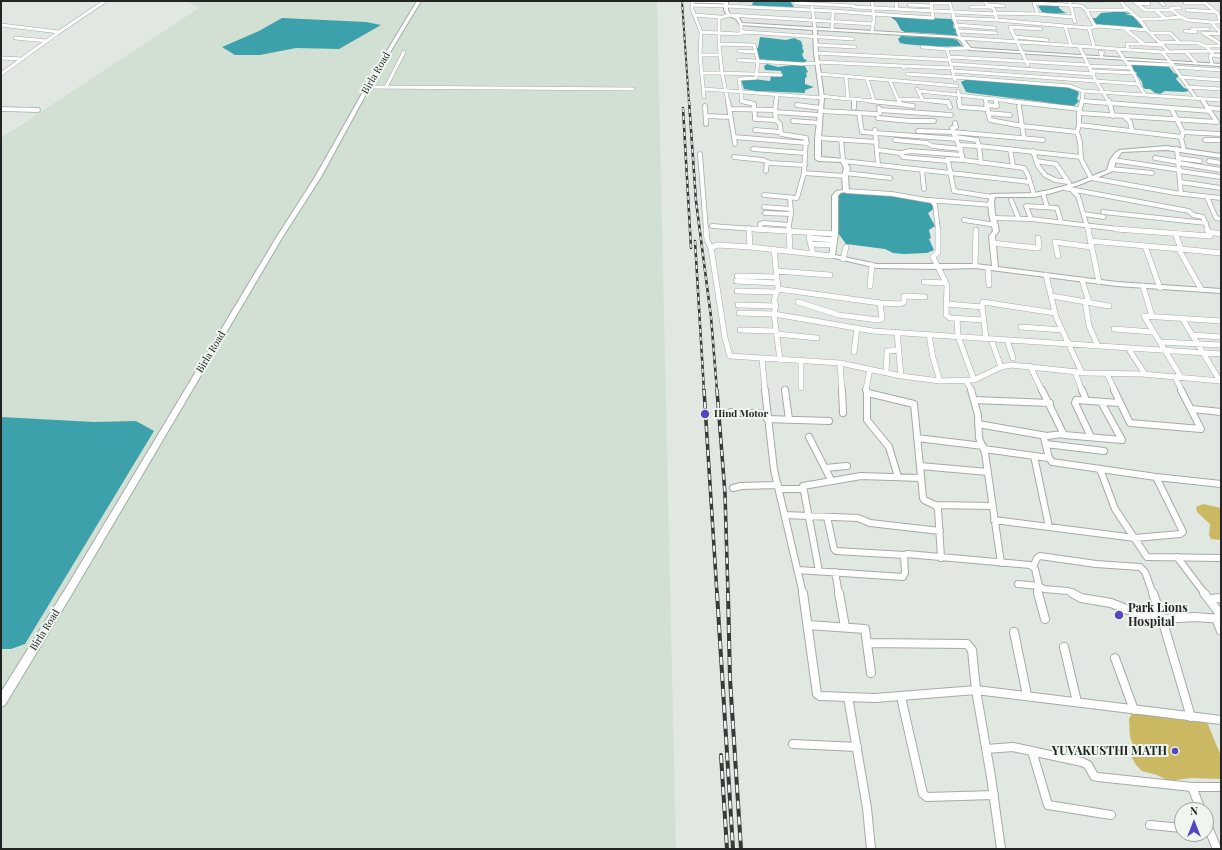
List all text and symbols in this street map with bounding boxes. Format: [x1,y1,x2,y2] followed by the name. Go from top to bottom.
[359,50,393,96] street label: Birla Road
[194,329,228,375] street label: Birla Road
[699,408,711,420] marker: Hind Motor
[714,408,768,420] place label: Hind Motor
[1128,601,1188,629] place label: Park Lions Hospital
[28,607,62,653] street label: Birla Road
[1113,609,1125,621] marker: Park Lions Hospital
[1052,744,1167,758] place label: YUVAKUSTHI MATH
[1170,746,1180,756] marker: YUVAKUSTHI MATH
[1174,802,1214,842] north arrow
[1190,803,1198,818] text: N

